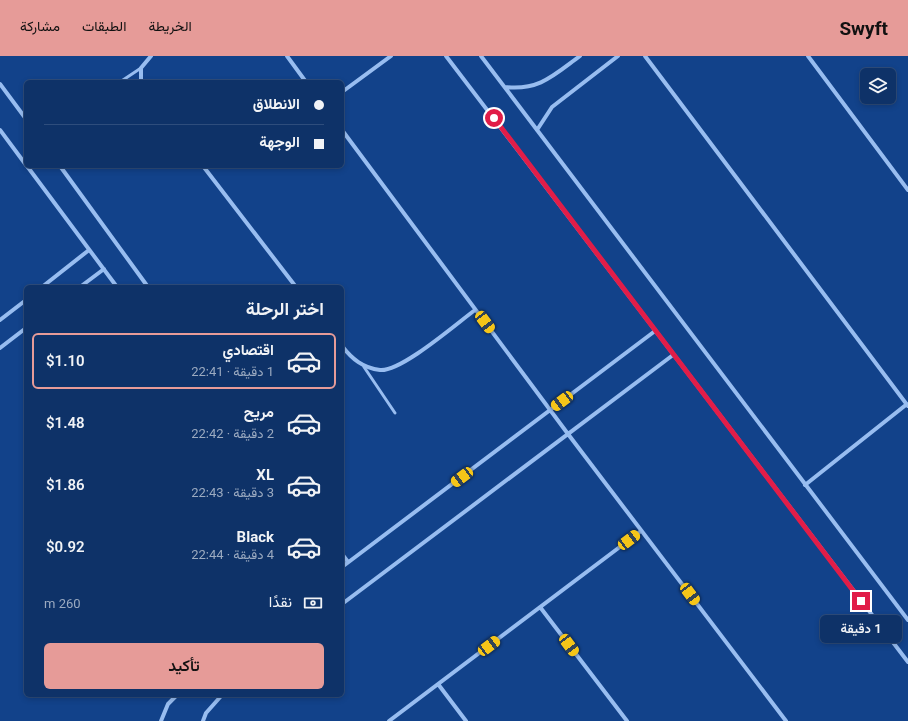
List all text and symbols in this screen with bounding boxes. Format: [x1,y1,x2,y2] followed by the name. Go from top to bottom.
[839,17,888,40] text: Swyft
[20,18,60,34] text: مشاركة
[82,18,126,34] text: الطبقات
[148,18,192,34] text: الخريطة
[860,68,896,104] map controls
[860,68,896,104] button: layers
[253,95,300,113] text: الانطلاق
[485,109,503,127] route start
[259,133,300,151] text: الوجهة
[246,298,324,319] text: اختر الرحلة
[473,309,497,335] car
[222,341,274,359] text: اقتصادي
[286,343,322,379] icon: car
[46,352,85,370] text: $1.10
[191,364,274,379] text: 1 دقيقة · 22:41
[549,389,575,413] car
[244,403,274,421] text: مريح
[286,405,322,441] icon: car
[46,414,85,432] text: $1.48
[191,426,274,441] text: 2 دقيقة · 22:42
[449,465,475,489] car
[256,466,274,484] text: XL
[286,467,322,503] icon: car
[46,476,85,494] text: $1.86
[191,485,274,500] text: 3 دقيقة · 22:43
[237,528,274,546] text: Black
[616,528,642,552] car
[286,529,322,565] icon: car
[46,538,85,556] text: $0.92
[191,547,274,562] text: 4 دقيقة · 22:44
[678,581,702,607] car
[302,592,324,614] icon: cash
[852,592,870,610] route end
[269,593,292,611] text: نقدًا
[44,596,81,611] text: 260 m
[820,615,902,643] callout: 1 دقيقة
[840,621,882,636] text: 1 دقيقة
[557,632,581,658] car
[476,634,502,658] car
[44,643,324,689] button: تأكيد

